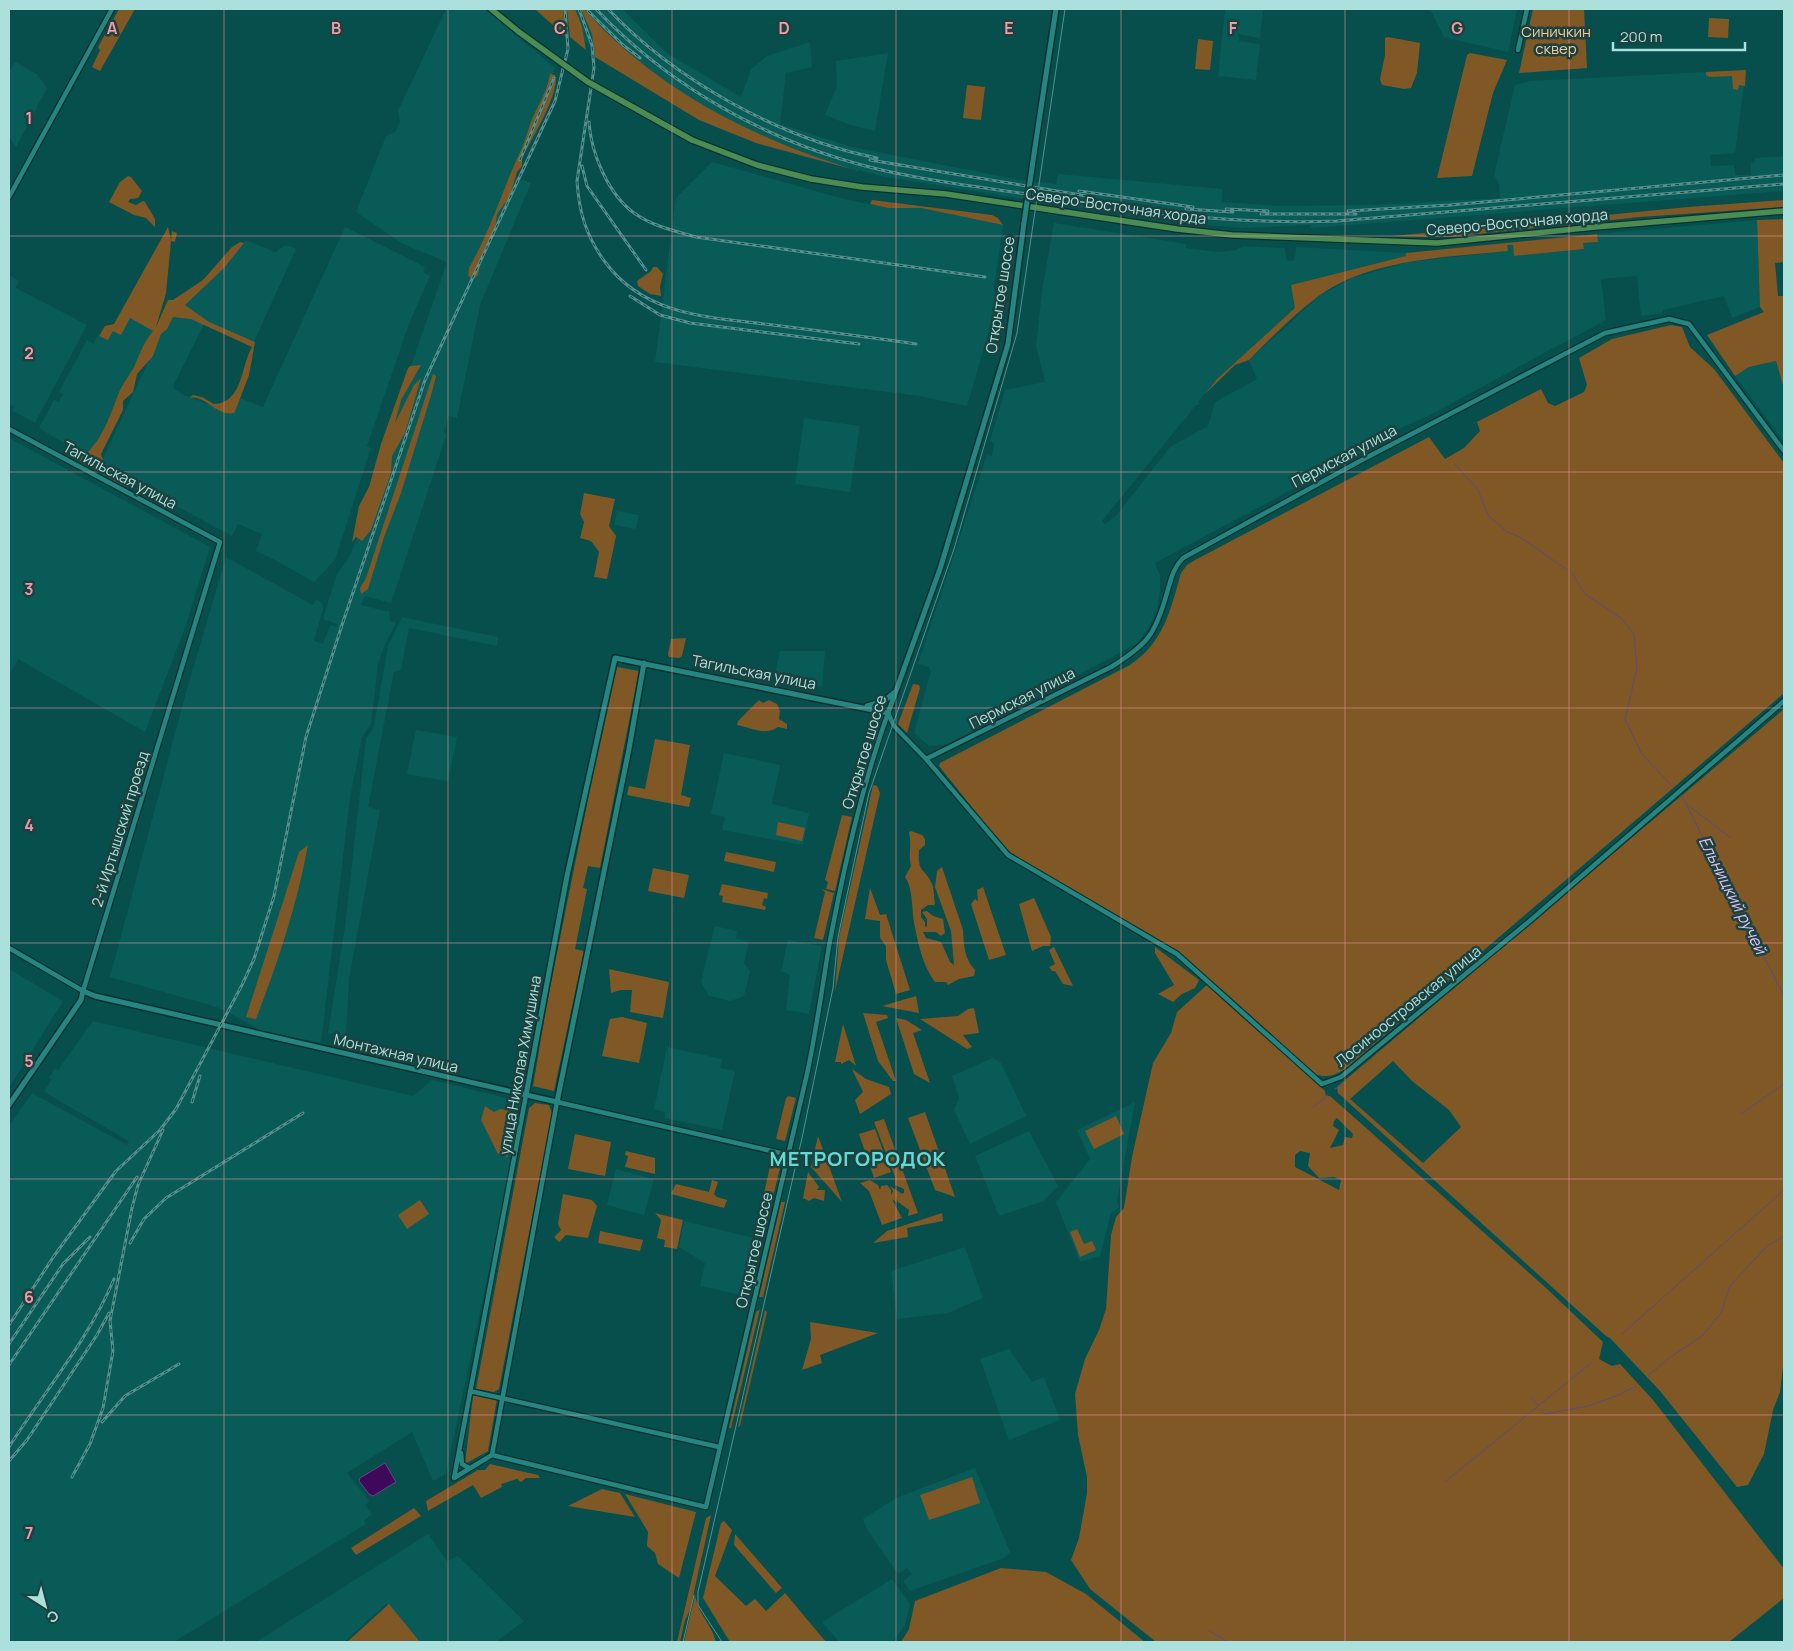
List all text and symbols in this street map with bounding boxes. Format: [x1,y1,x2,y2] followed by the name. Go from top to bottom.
[107,17,118,39] text: A
[331,17,341,39] text: B
[554,17,566,39] text: C
[778,17,790,39] text: D
[1004,17,1014,39] text: E
[1229,17,1238,39] text: F
[1451,17,1463,39] text: G
[1613,20,1746,52] scale bar
[1521,21,1591,59] park label: Синичкин сквер
[1620,26,1663,47] text: 200 m
[25,107,33,129] text: 1
[1024,183,1208,229] street label: Северо-Восточная хорда
[1425,204,1609,240] street label: Северо-Восточная хорда
[980,235,1020,355] street label: Открытое шоссе
[24,342,34,364] text: 2
[1288,419,1400,493] street label: Пермская улица
[59,436,181,514] street label: Тагильская улица
[24,578,34,600] text: 3
[690,650,818,694] street label: Тагильская улица
[965,662,1079,734] street label: Пермская улица
[837,692,891,812] street label: Открытое шоссе
[86,749,154,909] street label: 2-й Иртышский проезд
[24,814,34,836] text: 4
[1694,832,1773,959] water label: Ельницкий ручей
[1331,941,1485,1071] street label: Лосиноостровская улица
[494,974,546,1156] street label: улица Николая Химушина
[332,1028,460,1078] street label: Монтажная улица
[24,1050,34,1072] text: 5
[770,1145,946,1172] district label: МЕТРОГОРОДОК
[730,1190,778,1310] street label: Открытое шоссе
[24,1286,34,1308] text: 6
[25,1522,33,1544] text: 7
[20,1581,70,1631] north arrow
[43,1606,63,1628] text: С

